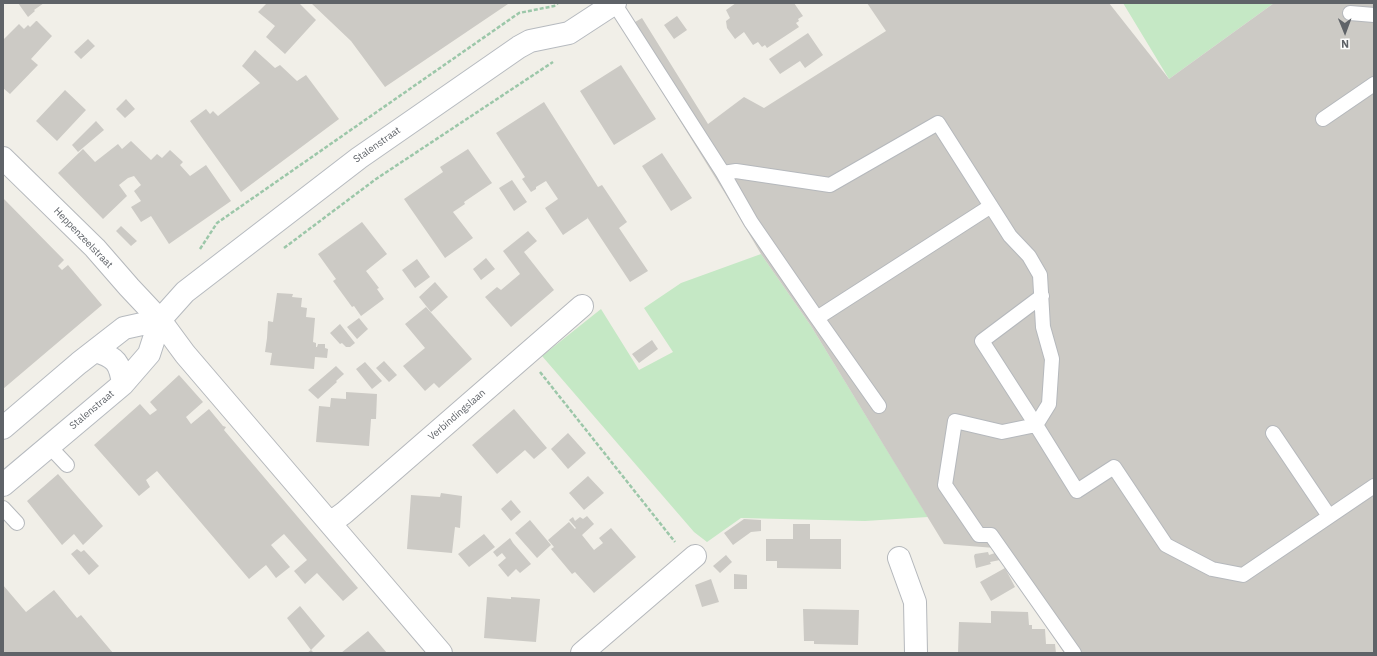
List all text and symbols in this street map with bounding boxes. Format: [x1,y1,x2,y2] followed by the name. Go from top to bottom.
[1325,12,1365,52] north arrow
[1341,37,1349,51] text: N
[351,124,403,166] street label: Stalenstraat
[51,205,115,271] street label: Heppenzeelstraat
[426,387,488,443] street label: Verbindingslaan
[67,388,117,432] street label: Stalenstraat

